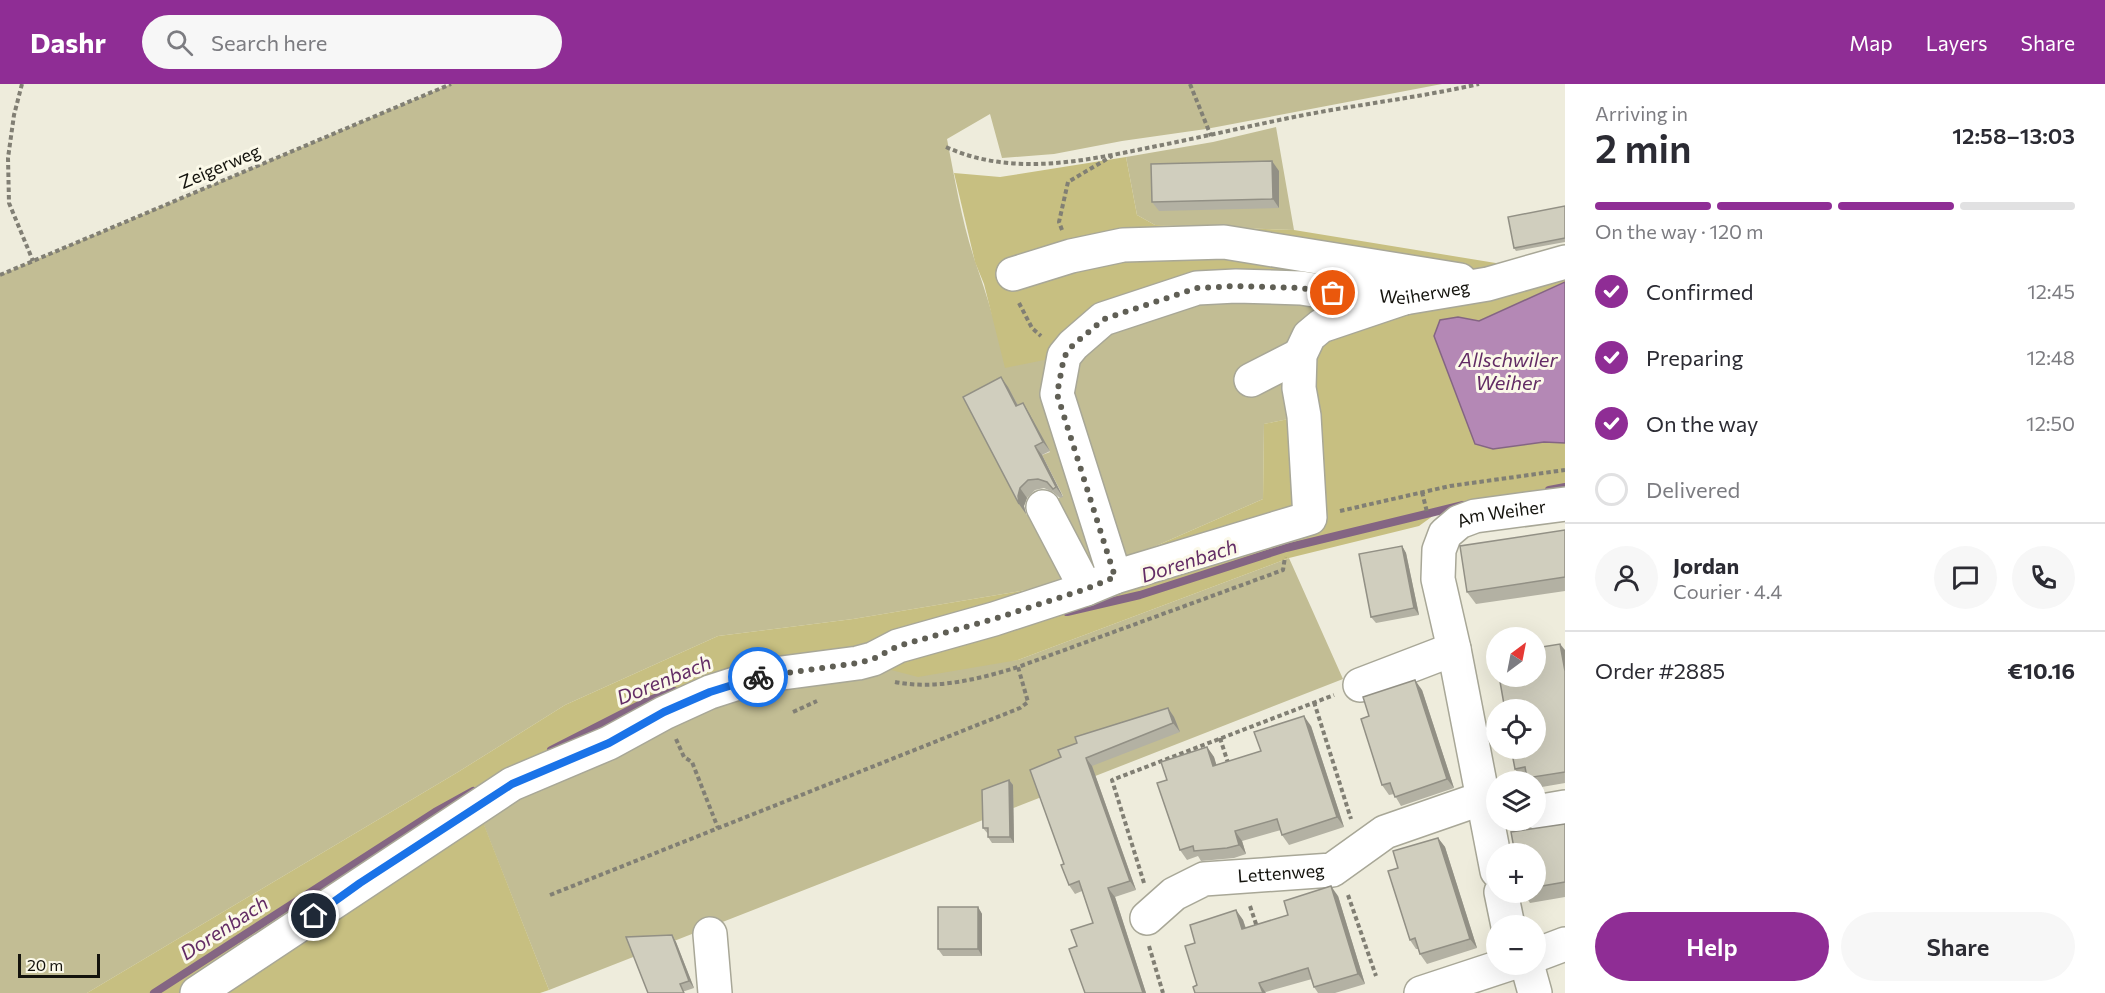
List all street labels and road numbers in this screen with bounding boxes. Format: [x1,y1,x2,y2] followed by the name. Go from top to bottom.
[176,139,264,193] street label: Zeigerweg
[1378,275,1472,308] street label: Weiherweg
[1453,495,1547,532] street label: Am Weiher
[1237,859,1326,887] street label: Lettenweg

